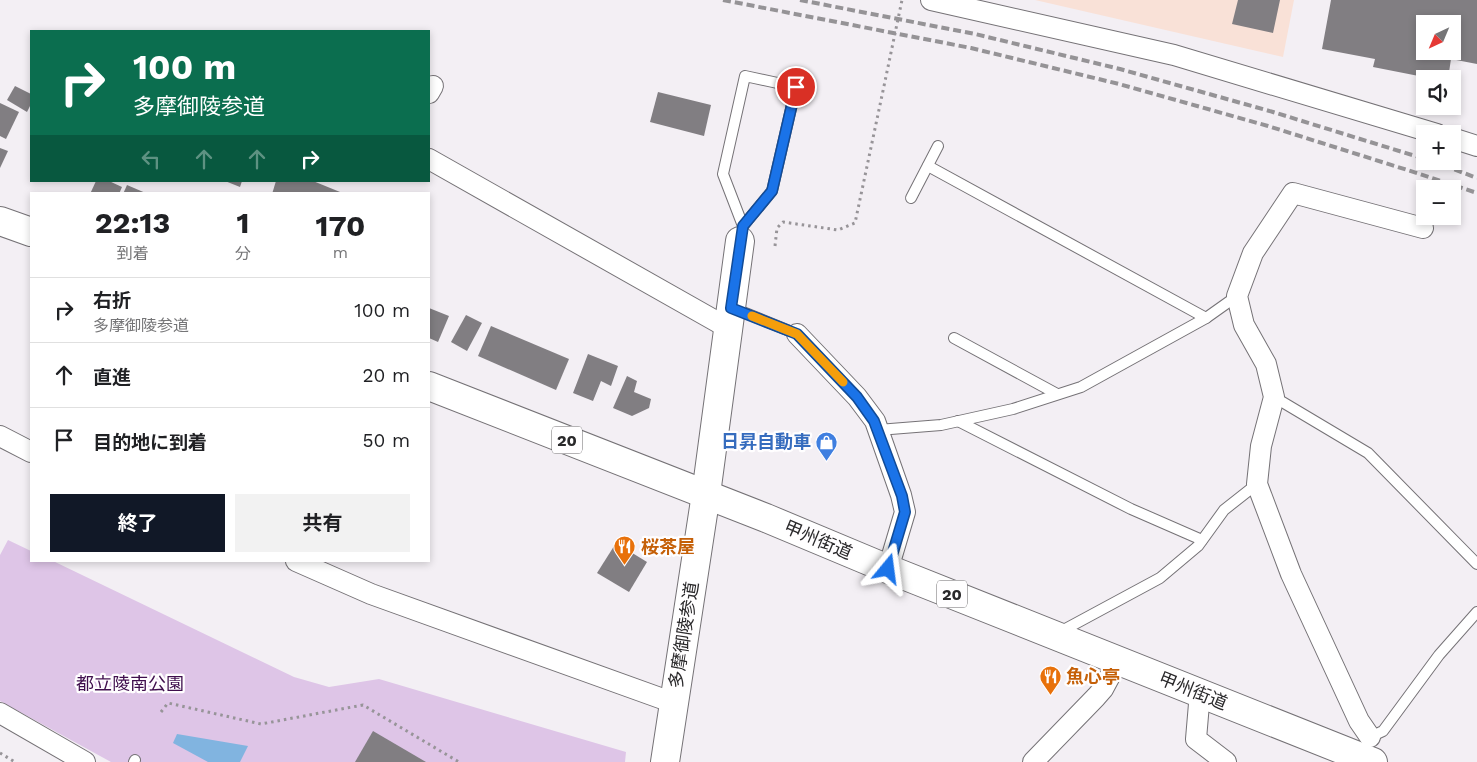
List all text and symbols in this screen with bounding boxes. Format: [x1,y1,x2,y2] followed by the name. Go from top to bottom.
[1416,15,1461,60] north arrow
[1416,15,1461,225] map controls
[133,46,236,88] text: 100 m
[50,50,115,115] icon: right
[775,66,817,108] pin
[1416,70,1461,115] button: sound
[782,73,810,101] icon: arrive
[133,94,265,119] text: 多摩御陵参道
[1416,125,1461,170] button: +
[137,145,165,173] icon: left
[190,145,218,173] icon: ahead
[243,145,271,173] icon: ahead
[296,145,324,173] icon: right
[1416,180,1461,225] button: −
[95,205,170,240] text: 22:13
[236,205,249,240] text: 1
[316,208,365,243] text: 170
[333,243,348,262] text: m
[116,244,148,263] text: 到着
[235,244,251,263] text: 分
[93,289,131,312] text: 右折
[50,296,78,324] icon: right
[354,299,410,322] text: 100 m
[93,316,189,335] text: 多摩御陵参道
[50,361,78,389] icon: ahead
[363,364,410,387] text: 20 m
[93,366,131,389] text: 直進
[50,426,78,454] icon: arrive
[552,426,582,454] road number: 20
[363,429,410,452] text: 50 m
[815,430,839,461] shop icon: 日昇自動車
[93,431,207,454] text: 目的地に到着
[721,431,811,452] place label: 日昇自動車
[50,494,225,552] button: 終了
[235,494,410,552] button: 共有
[781,516,855,563] street label: 甲州街道
[613,535,637,566] restaurant icon: 桜茶屋
[641,536,695,557] place label: 桜茶屋
[861,542,913,594] position arrow
[665,580,702,690] street label: 多摩御陵参道
[937,580,967,608] road number: 20
[1038,665,1062,696] restaurant icon: 魚心亭
[1066,666,1120,687] place label: 魚心亭
[1156,667,1230,714] street label: 甲州街道
[76,673,184,694] park label: 都立陵南公園

